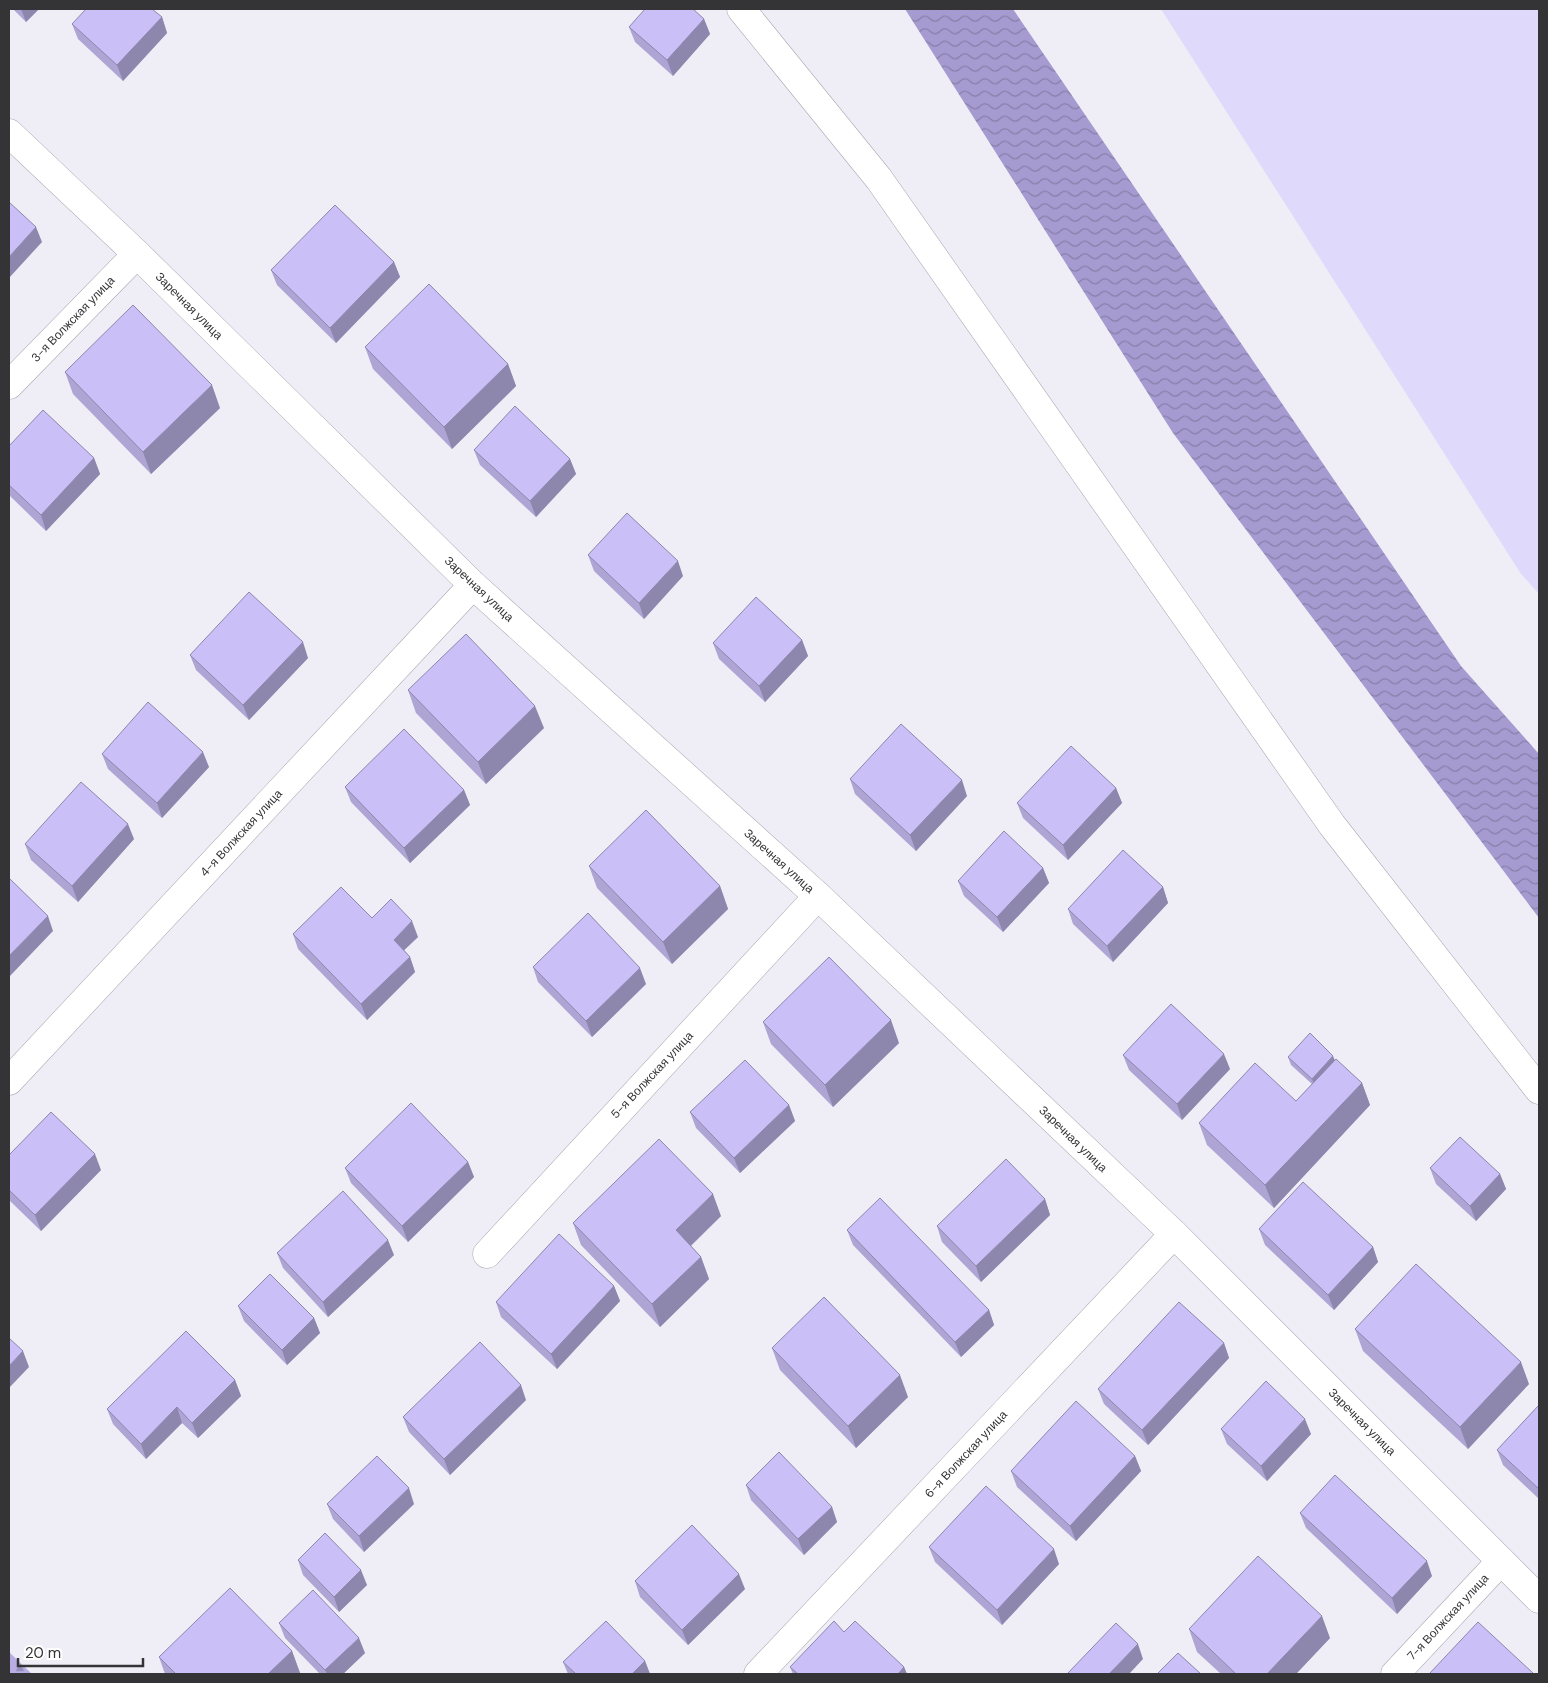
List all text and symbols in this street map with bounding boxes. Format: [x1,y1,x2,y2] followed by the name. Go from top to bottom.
[152,269,226,343] street label: Заречная улица
[28,272,118,365] street label: 3-я Волжская улица
[441,553,517,625] street label: Заречная улица
[196,786,286,880] street label: 4-я Волжская улица
[741,825,818,897] street label: Заречная улица
[607,1028,697,1122] street label: 5-я Волжская улица
[1035,1102,1111,1176] street label: Заречная улица
[1325,1385,1399,1459] street label: Заречная улица
[921,1407,1011,1501] street label: 6-я Волжская улица
[1404,1570,1492,1664] street label: 7-я Волжская улица
[18,1636,142,1668] scale bar
[25,1643,61,1663] text: 20 m

